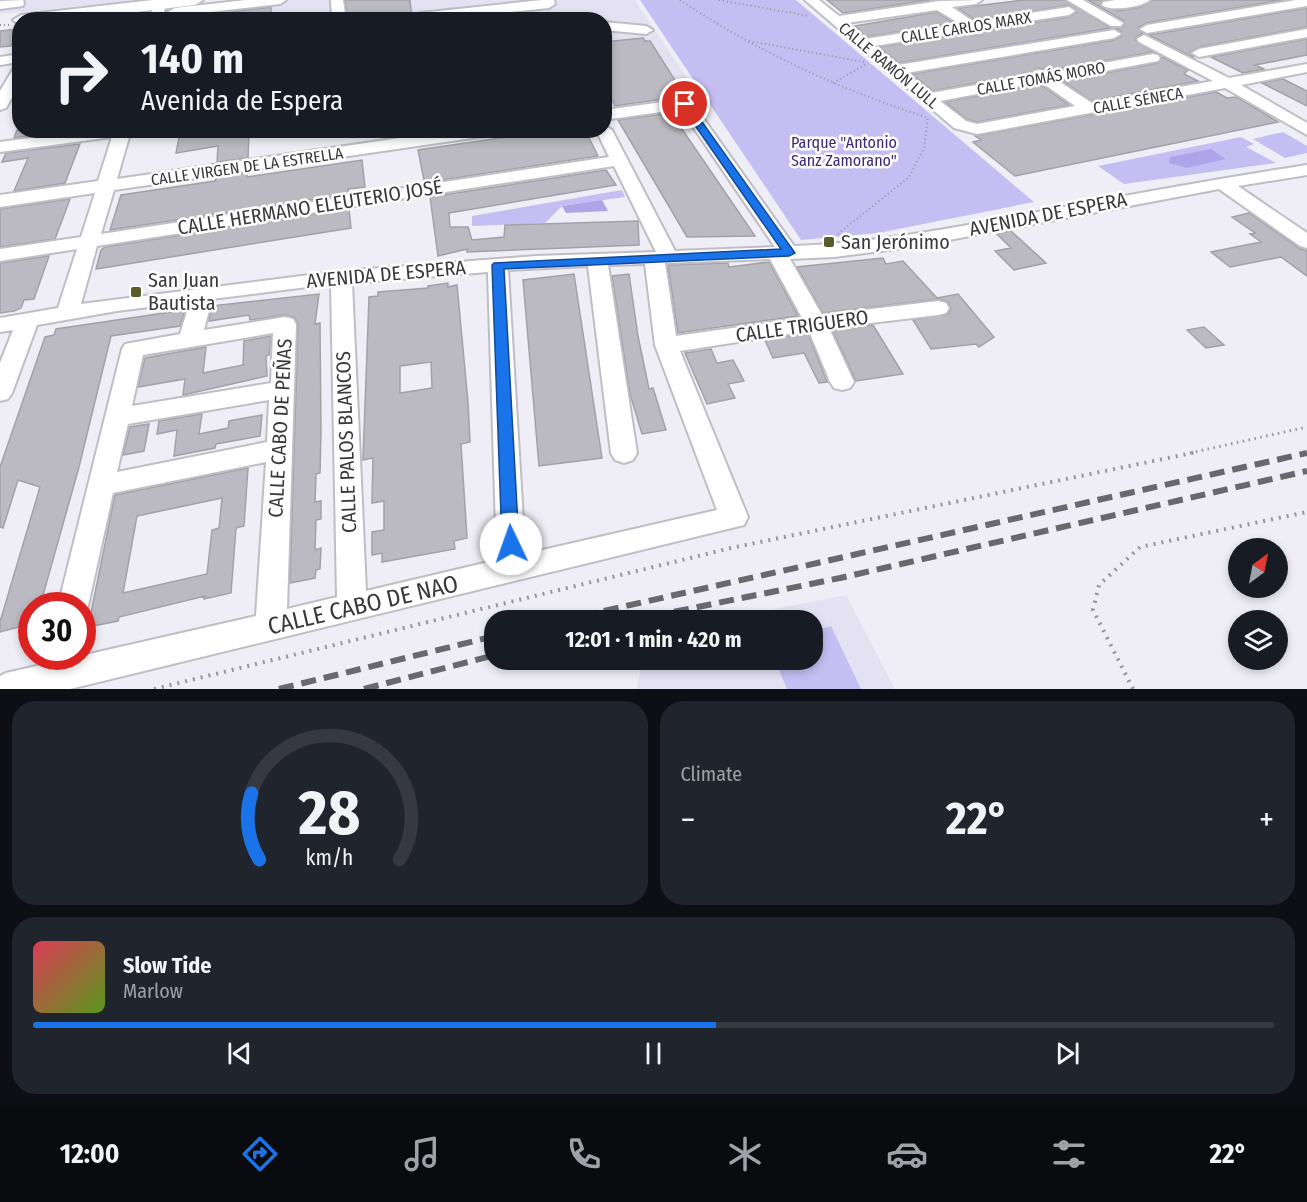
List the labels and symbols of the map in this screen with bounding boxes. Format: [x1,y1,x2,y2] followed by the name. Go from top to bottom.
[900,8,1033,47] street label: CALLE CARLOS MARX
[835,18,942,113] street label: CALLE RAMÓN LULL
[975,58,1107,99] street label: CALLE TOMÁS MORO
[659,78,710,129] pin
[1092,83,1185,118] street label: CALLE SÉNECA
[791,133,897,170] park label: Parque "Antonio Sanz Zamorano"
[150,144,345,189] street label: CALLE VIRGEN DE LA ESTRELLA
[176,174,444,240] street label: CALLE HERMANO ELEUTERIO JOSÉ
[967,187,1129,241] street label: AVENIDA DE ESPERA
[841,230,950,254] place label: San Jerónimo
[822,235,836,249] marker: San Jerónimo
[305,255,467,293] street label: AVENIDA DE ESPERA
[148,268,219,315] place label: San Juan Bautista
[129,285,143,299] marker: San Juan Bautista
[734,305,870,347] street label: CALLE TRIGUERO
[263,338,297,518] street label: CALLE CABO DE PEÑAS
[331,351,361,533] street label: CALLE PALOS BLANCOS
[479,512,543,576] position arrow
[1228,538,1288,598] north arrow
[265,569,461,641] street label: CALLE CABO DE NAO
[18,592,96,670] speed limit sign: 30

